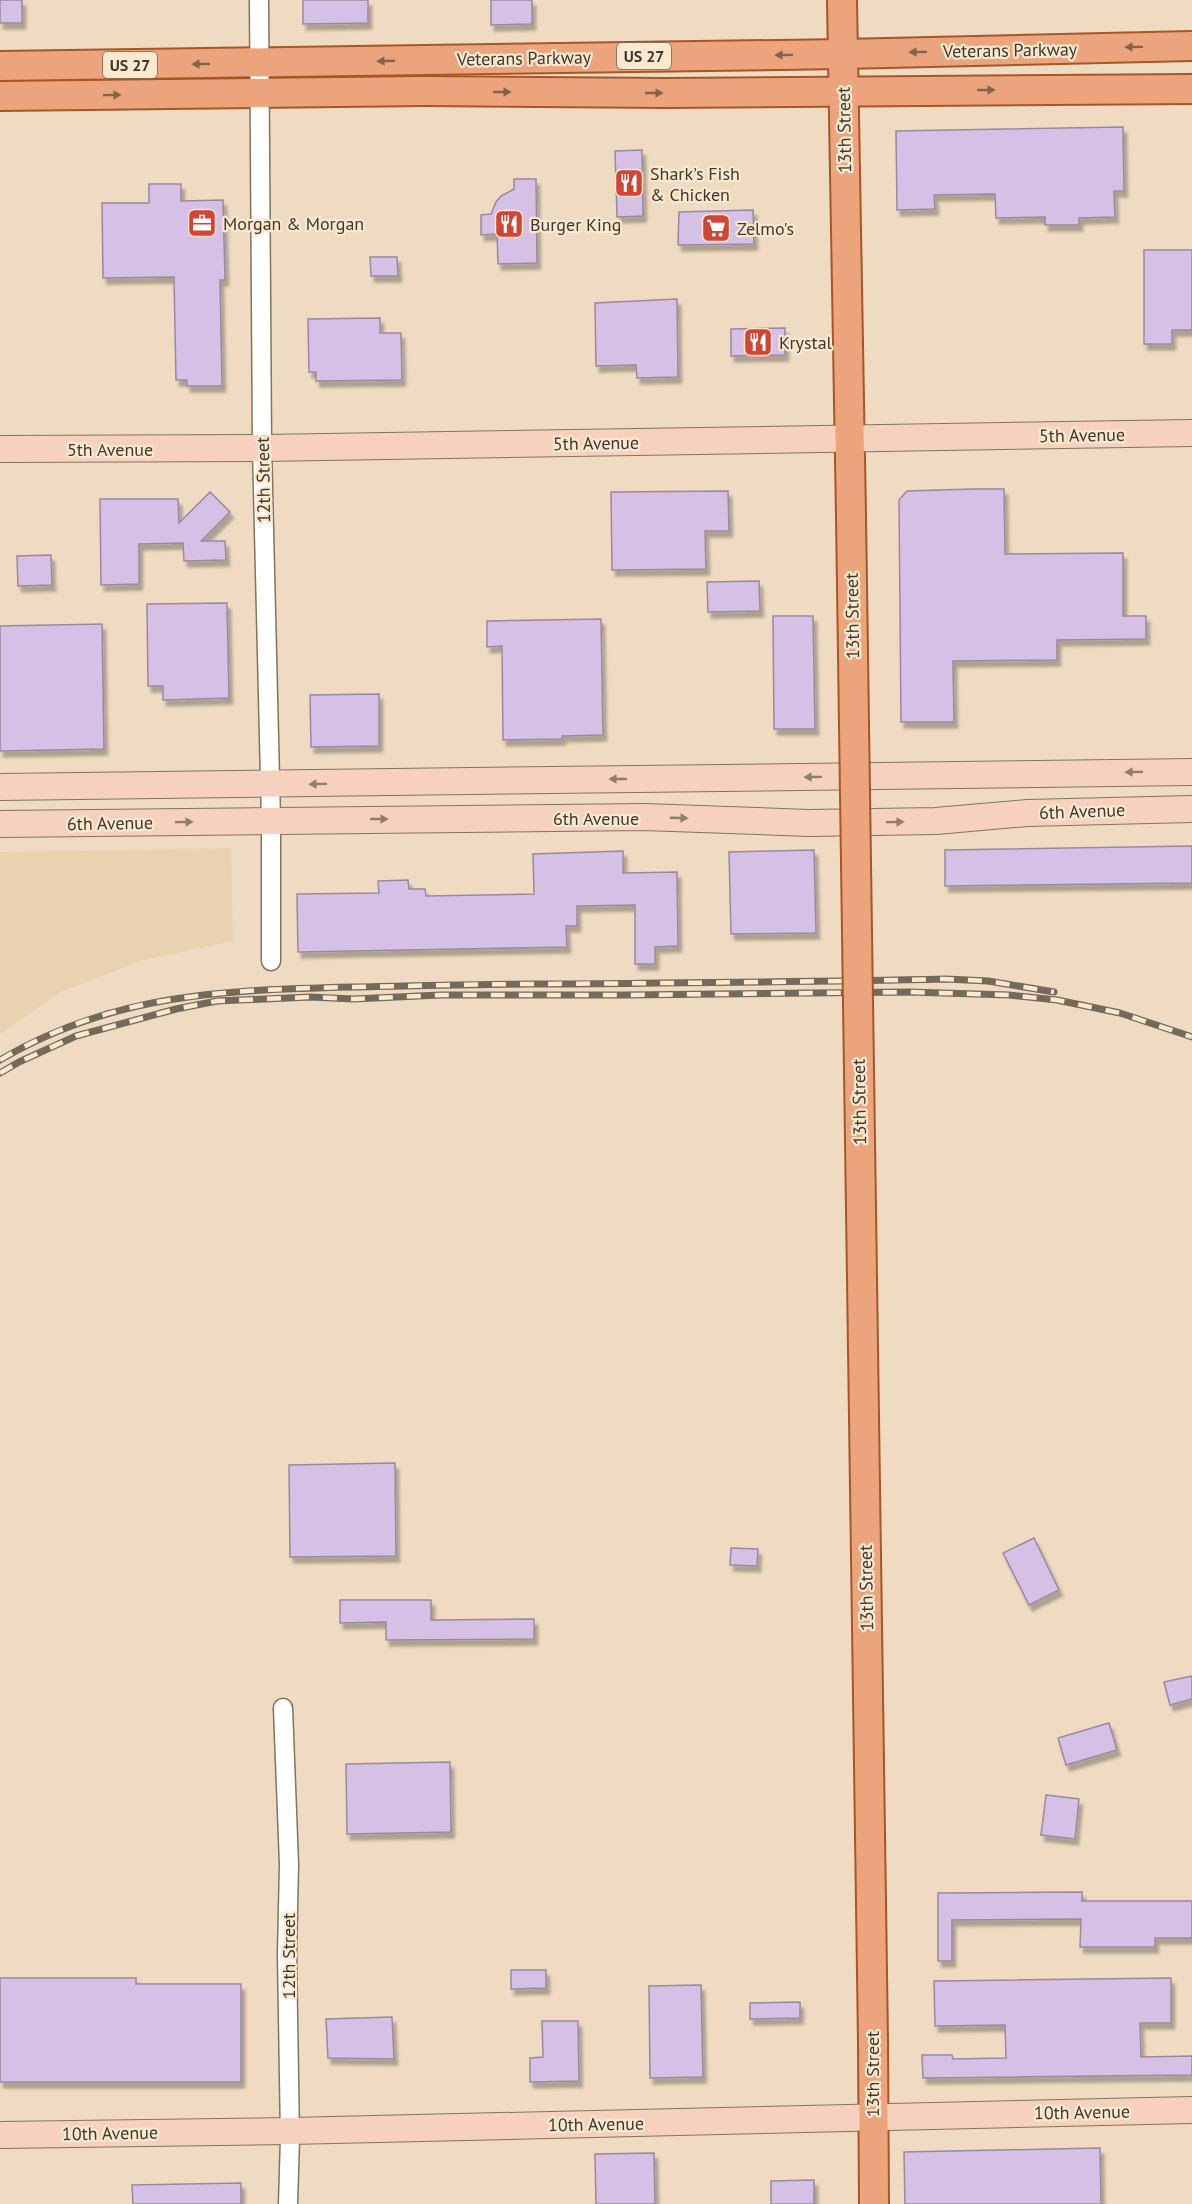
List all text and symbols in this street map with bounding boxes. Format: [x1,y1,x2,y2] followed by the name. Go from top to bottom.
[942,37,1078,63] street label: Veterans Parkway
[1124,42,1143,52] one-way arrow
[617,43,671,69] road number: US 27
[456,45,592,71] street label: Veterans Parkway
[908,48,927,57] one-way arrow
[775,50,794,60] one-way arrow
[103,52,157,78] road number: US 27
[376,56,395,66] one-way arrow
[191,59,210,69] one-way arrow
[976,85,995,95] one-way arrow
[493,87,512,97] one-way arrow
[832,87,856,173] street label: 13th Street
[645,88,664,98] one-way arrow
[102,90,121,100] one-way arrow
[650,162,740,206] place label: Shark's Fish & Chicken
[613,167,645,199] restaurant icon: Shark's Fish & Chicken
[186,207,218,239] office icon: Morgan & Morgan
[493,208,525,240] restaurant icon: Burger King
[223,212,364,235] place label: Morgan & Morgan
[700,212,732,244] supermarket icon: Zelmo's
[530,213,621,236] place label: Burger King
[737,217,794,240] place label: Zelmo's
[742,326,774,358] restaurant icon: Krystal
[779,331,833,354] place label: Krystal
[1039,423,1125,447] street label: 5th Avenue
[553,431,639,455] street label: 5th Avenue
[251,437,275,523] street label: 12th Street
[67,438,153,461] street label: 5th Avenue
[840,573,864,659] street label: 13th Street
[1124,767,1143,777] one-way arrow
[803,772,822,782] one-way arrow
[608,774,627,784] one-way arrow
[308,779,327,789] one-way arrow
[1039,798,1125,824] street label: 6th Avenue
[553,807,639,830] street label: 6th Avenue
[67,811,153,835] street label: 6th Avenue
[670,814,689,823] one-way arrow
[370,815,389,824] one-way arrow
[175,817,194,826] one-way arrow
[886,817,905,827] one-way arrow
[847,1059,871,1145] street label: 13th Street
[854,1545,878,1631] street label: 13th Street
[277,1913,300,1999] street label: 12th Street
[861,2031,884,2117] street label: 13th Street
[1034,2100,1130,2124] street label: 10th Avenue
[548,2112,644,2136] street label: 10th Avenue
[62,2121,158,2145] street label: 10th Avenue

